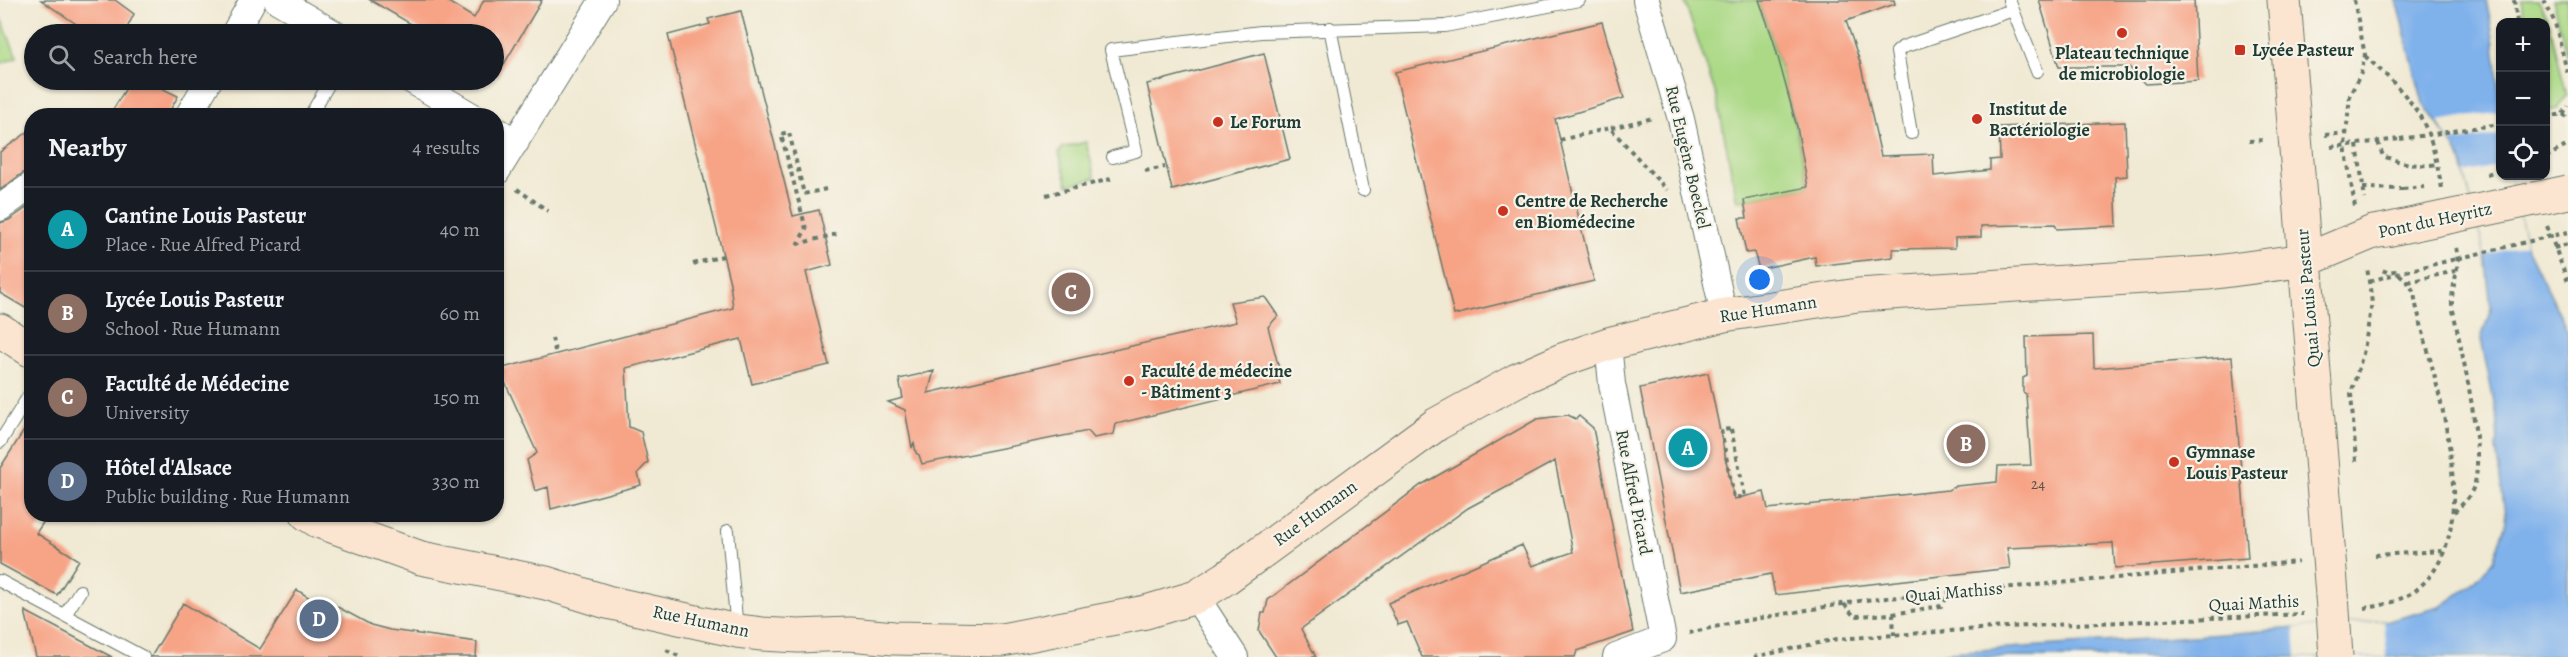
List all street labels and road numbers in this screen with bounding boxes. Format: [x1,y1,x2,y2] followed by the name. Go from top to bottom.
[1660,83,1716,232] street label: Rue Eugène Boeckel
[2376,196,2494,244] street label: Pont du Heyritz
[2290,228,2326,368] street label: Quai Louis Pasteur
[1718,289,1819,329] street label: Rue Humann
[1610,427,1658,557] street label: Rue Alfred Picard
[1268,474,1362,552] street label: Rue Humann
[1904,576,2004,608] street label: Quai Mathiss
[2208,589,2300,617] street label: Quai Mathis
[650,599,752,643] street label: Rue Humann

